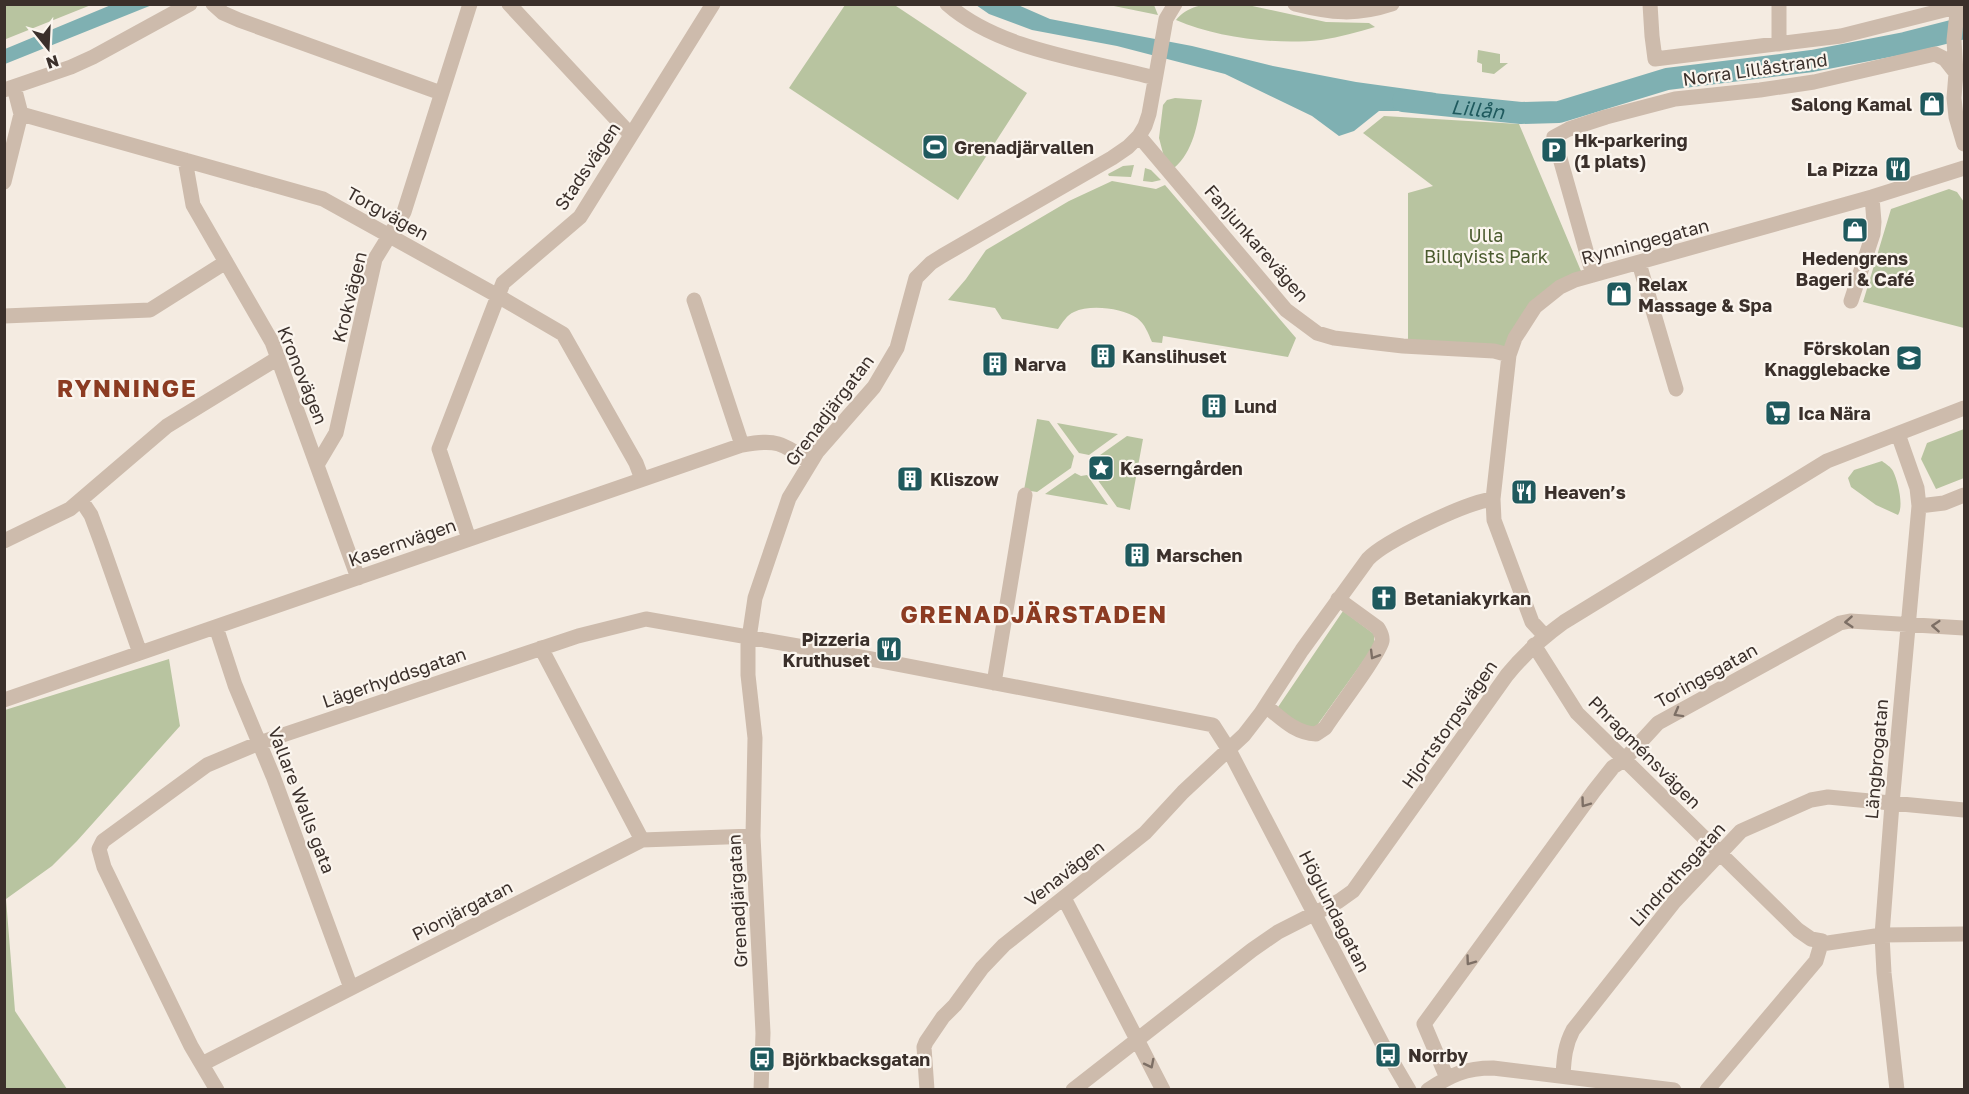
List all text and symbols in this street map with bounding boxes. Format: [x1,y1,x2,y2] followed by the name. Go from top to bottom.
[18,18,78,78] north arrow
[1681,48,1829,90] street label: Norra Lillåstrand
[44,51,62,74] text: N
[1917,89,1947,119] shop icon: Salong Kamal
[1791,93,1912,115] place label: Salong Kamal
[1450,94,1506,123] water label: Lillån
[549,118,625,214] street label: Stadsvägen
[1574,129,1688,172] place label: Hk-parkering (1 plats)
[920,132,950,162] sports icon: Grenadjärvallen
[1539,135,1569,165] parking icon: Hk-parkering (1 plats)
[954,136,1094,158] place label: Grenadjärvallen
[1883,154,1913,184] restaurant icon: La Pizza
[1807,158,1878,180] place label: La Pizza
[1200,180,1314,306] street label: Fanjunkarevägen
[343,181,433,245] street label: Torgvägen
[1579,213,1711,269] street label: Rynningegatan
[1840,215,1870,245] shop icon: Hedengrens Bageri & Café
[1424,224,1548,267] park label: Ulla Billqvists Park
[1796,247,1915,290] place label: Hedengrens Bageri & Café
[327,249,371,345] street label: Krokvägen
[1638,273,1772,316] place label: Relax Massage & Spa
[1604,279,1634,309] shop icon: Relax Massage & Spa
[273,323,333,427] street label: Kronovägen
[1764,337,1890,380] place label: Förskolan Knagglebacke
[1088,341,1118,371] building icon: Kanslihuset
[1894,343,1924,373] school or university icon: Förskolan Knagglebacke
[1122,345,1227,367] place label: Kanslihuset
[980,349,1010,379] building icon: Narva
[780,350,878,470] street label: Grenadjärgatan
[1014,353,1066,375] place label: Narva
[57,373,197,402] district label: RYNNINGE
[1199,391,1229,421] building icon: Lund
[1234,395,1277,417] place label: Lund
[1763,398,1793,428] supermarket icon: Ica Nära
[1798,402,1871,424] place label: Ica Nära
[1086,453,1116,483] place icon: Kaserngården
[1120,457,1243,479] place label: Kaserngården
[895,464,925,494] building icon: Kliszow
[930,468,999,490] place label: Kliszow
[1509,477,1539,507] restaurant icon: Heaven’s
[1544,481,1626,503] place label: Heaven’s
[345,513,459,571] street label: Kasernvägen
[1122,540,1152,570] building icon: Marschen
[1156,544,1242,566] place label: Marschen
[1369,583,1399,613] church icon: Betaniakyrkan
[1404,587,1531,609] place label: Betaniakyrkan
[900,599,1168,628] district label: GRENADJÄRSTADEN
[1845,615,1854,628] one-way arrow
[1931,620,1941,633] one-way arrow
[783,628,870,671] place label: Pizzeria Kruthuset
[874,634,904,664] restaurant icon: Pizzeria Kruthuset
[1651,638,1761,712] street label: Toringsgatan
[319,642,469,712] street label: Lägerhyddsgatan
[1370,649,1382,659] one-way arrow
[1397,656,1501,792] street label: Hjortstorpsvägen
[1584,691,1706,813] street label: Phragménsvägen
[1860,698,1892,820] street label: Längbrogatan
[1673,706,1684,717] one-way arrow
[264,724,340,876] street label: Vallare Walls gata
[1581,796,1592,807] one-way arrow
[1625,818,1729,930] street label: Lindrothsgatan
[723,834,751,968] street label: Grenadjärgatan
[1020,835,1108,911] street label: Venavägen
[1295,846,1375,976] street label: Höglundagatan
[408,875,516,945] street label: Pionjärgatan
[1466,954,1477,965] one-way arrow
[1373,1040,1403,1070] bus stop icon: Norrby
[747,1044,777,1074] bus stop icon: Björkbacksgatan
[1408,1044,1468,1066] place label: Norrby
[782,1048,930,1070] place label: Björkbacksgatan
[1143,1058,1154,1069] one-way arrow

